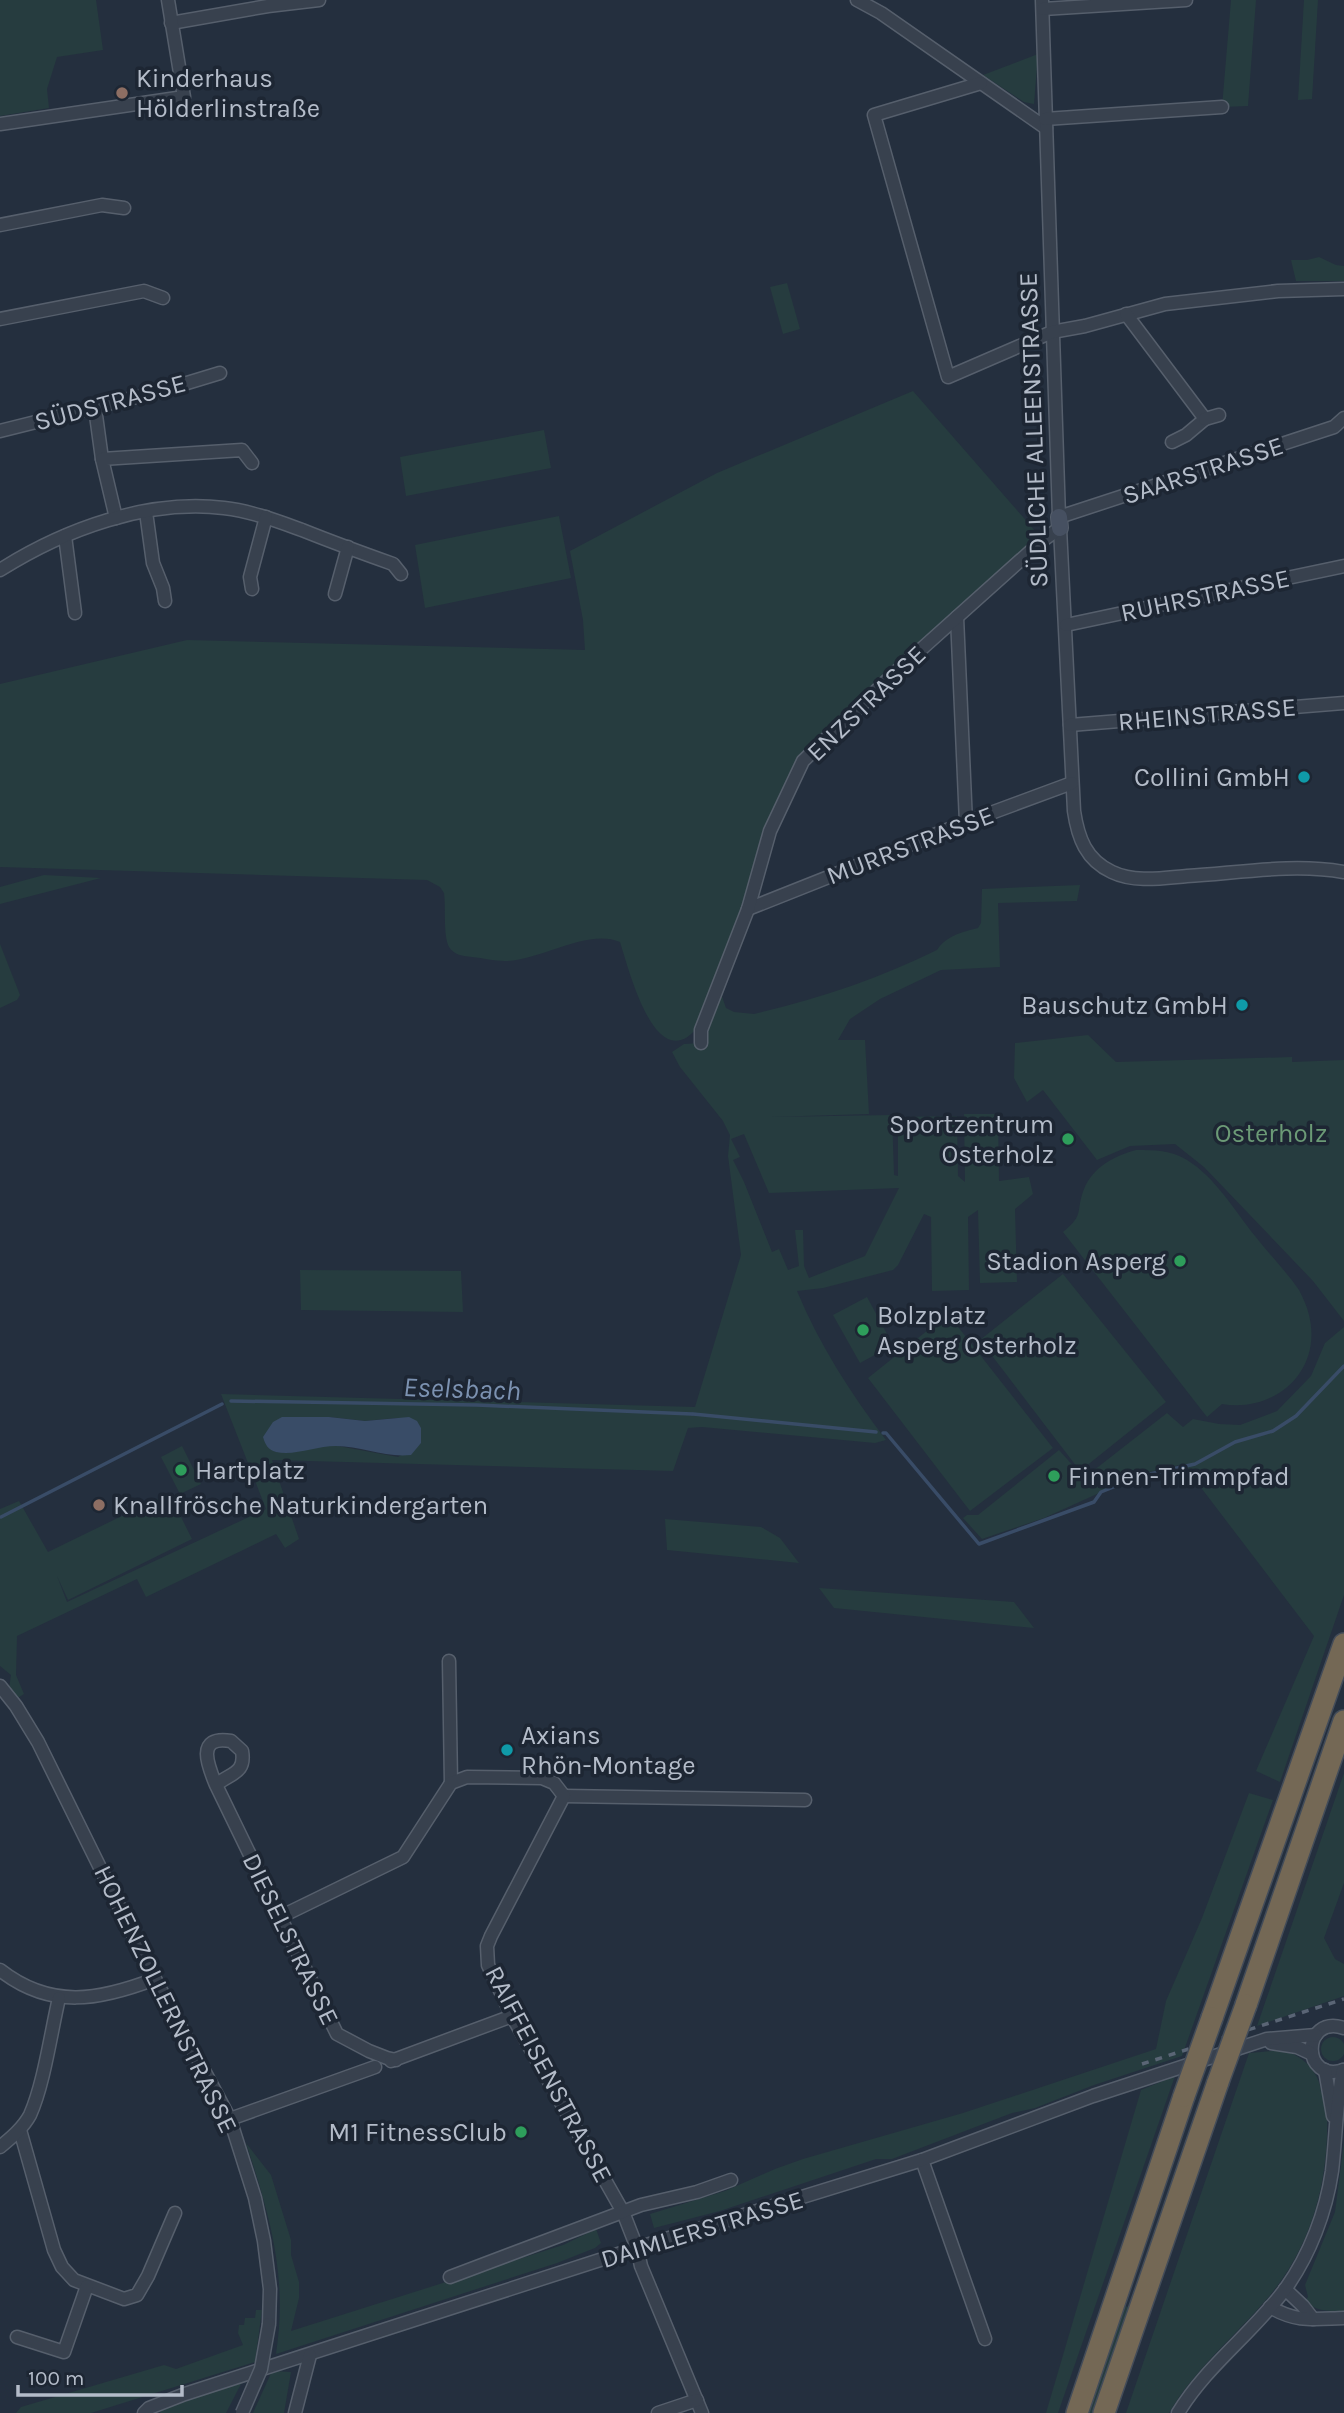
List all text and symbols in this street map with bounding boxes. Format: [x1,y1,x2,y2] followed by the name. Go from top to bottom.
[136,63,320,124] place label: Kinderhaus Hölderlinstraße
[114,85,130,101] marker: Kinderhaus Hölderlinstraße
[1013,272,1054,588] street label: SÜDLICHE ALLEENSTRASSE
[31,367,189,438] street label: SÜDSTRASSE
[1119,430,1287,511] street label: SAARSTRASSE
[1118,562,1292,629] street label: RUHRSTRASSE
[800,639,932,768] street label: ENZSTRASSE
[1117,691,1297,738] street label: RHEINSTRASSE
[1134,762,1290,793] place label: Collini GmbH
[1296,769,1312,785] marker: Collini GmbH
[822,799,998,892] street label: MURRSTRASSE
[1021,990,1228,1021] place label: Bauschutz GmbH
[1234,997,1250,1013] marker: Bauschutz GmbH
[889,1109,1054,1170] place label: Sportzentrum Osterholz
[1215,1118,1327,1149] park label: Osterholz
[1060,1131,1076,1147] marker: Sportzentrum Osterholz
[986,1246,1166,1277] place label: Stadion Asperg
[1172,1253,1188,1269] marker: Stadion Asperg
[877,1300,1076,1361] place label: Bolzplatz Asperg Osterholz
[855,1322,871,1338] marker: Bolzplatz Asperg Osterholz
[403,1370,521,1407] water label: Eselsbach
[195,1455,305,1486] place label: Hartplatz
[1068,1461,1290,1492] place label: Finnen-Trimmpfad
[173,1462,189,1478] marker: Hartplatz
[1046,1468,1062,1484] marker: Finnen-Trimmpfad
[113,1490,488,1521] place label: Knallfrösche Naturkindergarten
[91,1497,107,1513] marker: Knallfrösche Naturkindergarten
[521,1720,696,1781] place label: Axians Rhön-Montage
[499,1742,515,1758] marker: Axians Rhön-Montage
[236,1848,346,2030] street label: DIESELSTRASSE
[87,1860,244,2138] street label: HOHENZOLLERNSTRASSE
[478,1961,619,2188] street label: RAIFFEISENSTRASSE
[328,2117,507,2148] place label: M1 FitnessClub
[513,2124,529,2140] marker: M1 FitnessClub
[597,2184,807,2275] street label: DAIMLERSTRASSE
[18,2354,182,2398] scale bar
[28,2366,85,2390] text: 100 m

